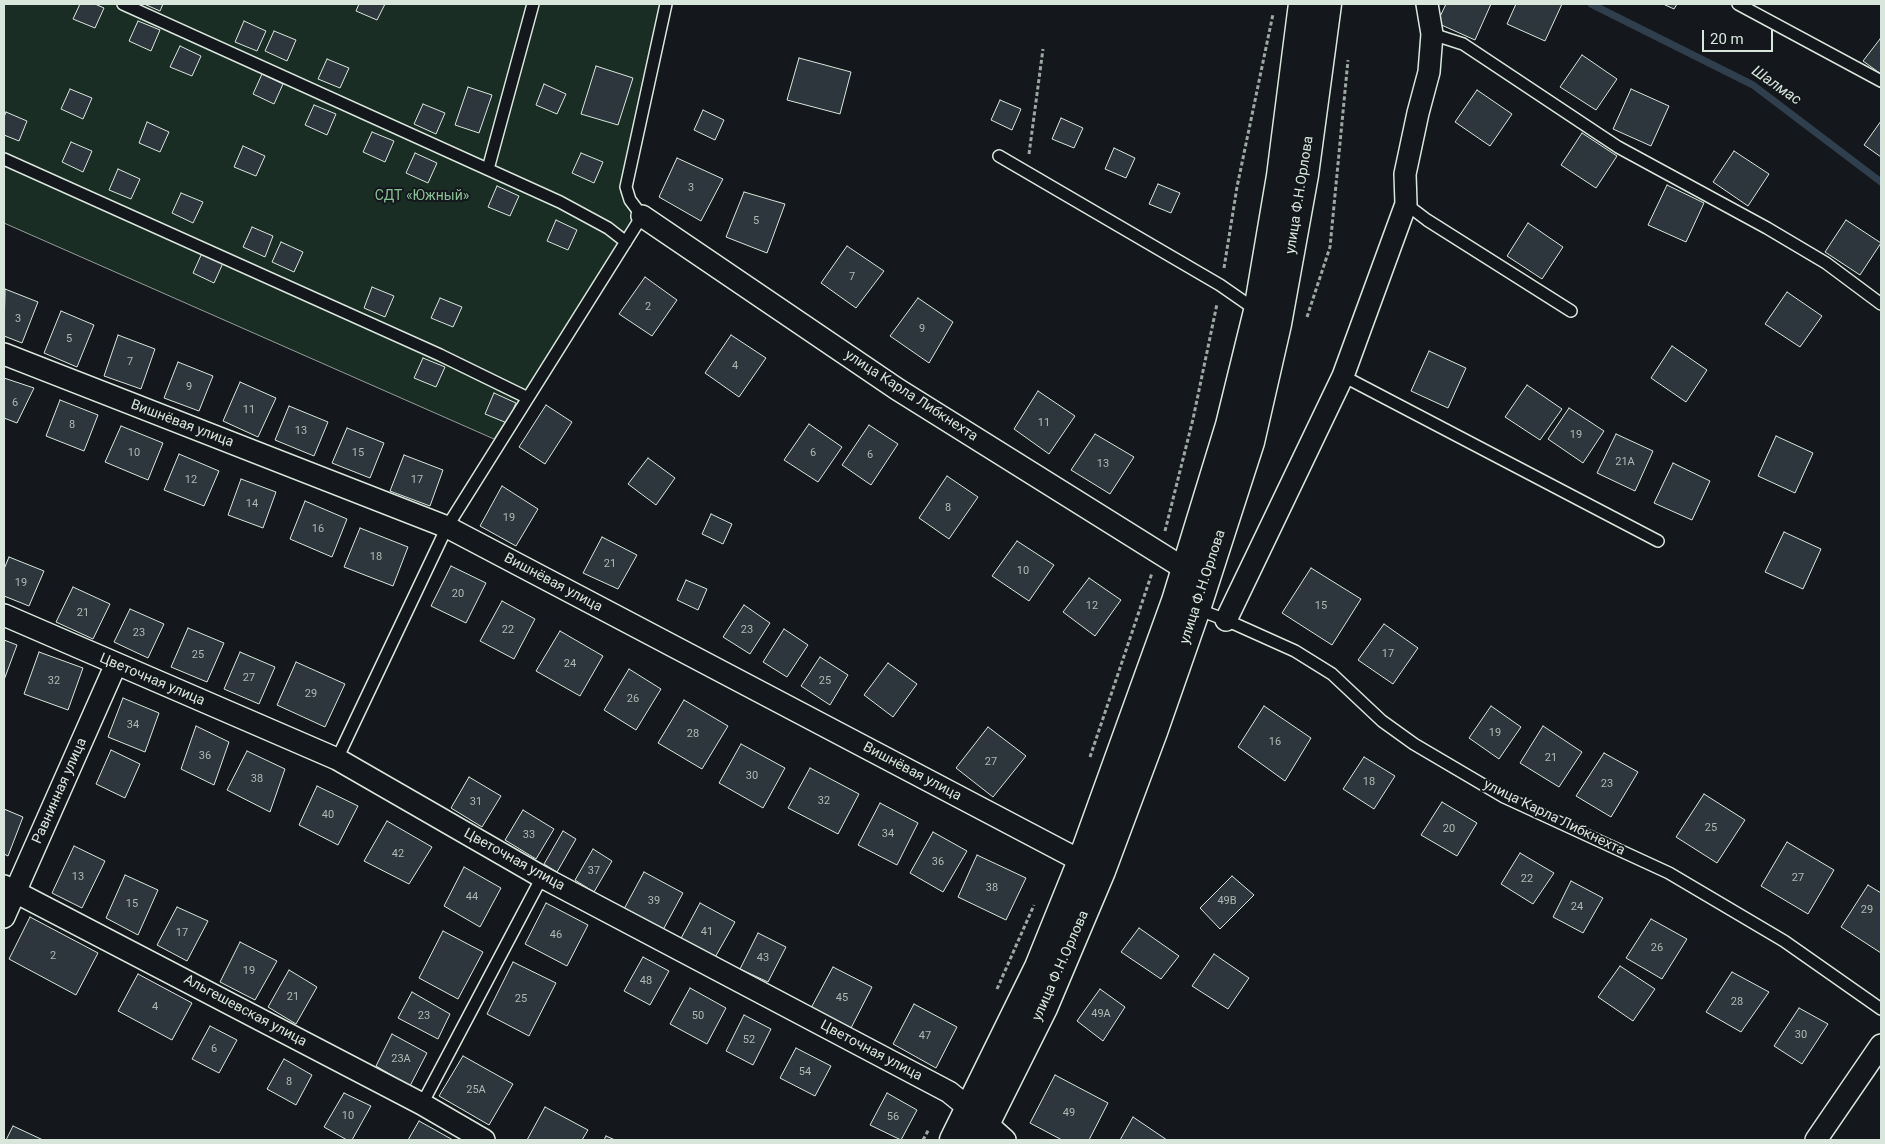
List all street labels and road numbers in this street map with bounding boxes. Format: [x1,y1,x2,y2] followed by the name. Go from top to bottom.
[1282,135,1318,255] street label: улица Ф.Н.Орлова
[841,347,981,445] street label: улица Карла Либкнехта
[128,397,236,451] street label: Вишнёвая улица
[1177,528,1229,646] street label: улица Ф.Н.Орлова
[501,550,605,616] street label: Вишнёвая улица
[97,650,207,710] street label: Цветочная улица
[29,736,91,846] street label: Равнинная улица
[860,739,964,805] street label: Вишнёвая улица
[1481,776,1627,860] street label: улица Карла Либкнехта
[461,825,567,895] street label: Цветочная улица
[1029,908,1093,1024] street label: улица Ф.Н.Орлова
[181,971,309,1051] street label: Альгешевская улица
[817,1017,925,1085] street label: Цветочная улица

